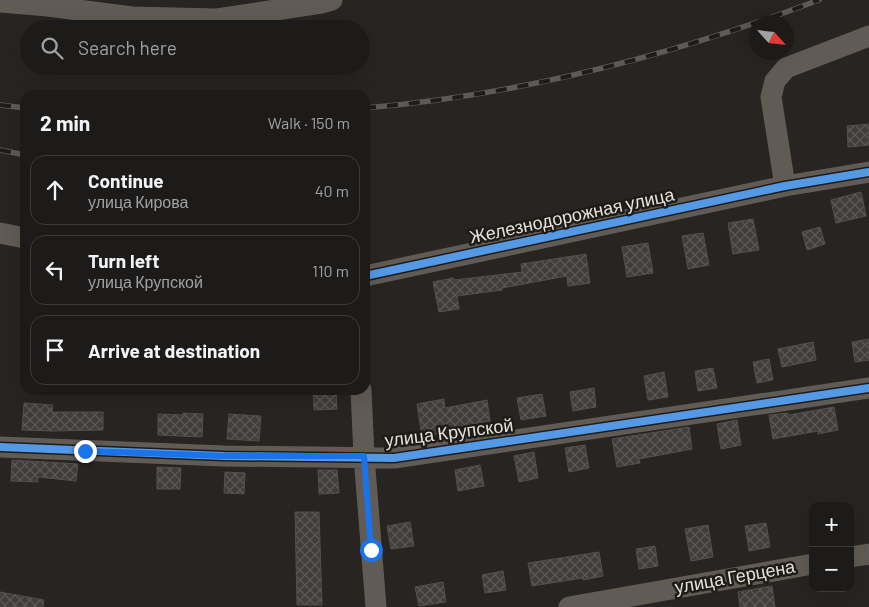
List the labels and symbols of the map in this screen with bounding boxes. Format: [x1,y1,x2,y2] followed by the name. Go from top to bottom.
[749,15,794,60] north arrow
[467,182,677,247] street label: Железнодорожная улица
[383,413,514,451] street label: улица Крупской
[74,440,97,463] route end
[360,539,383,562] route start
[673,554,798,597] street label: улица Герцена

